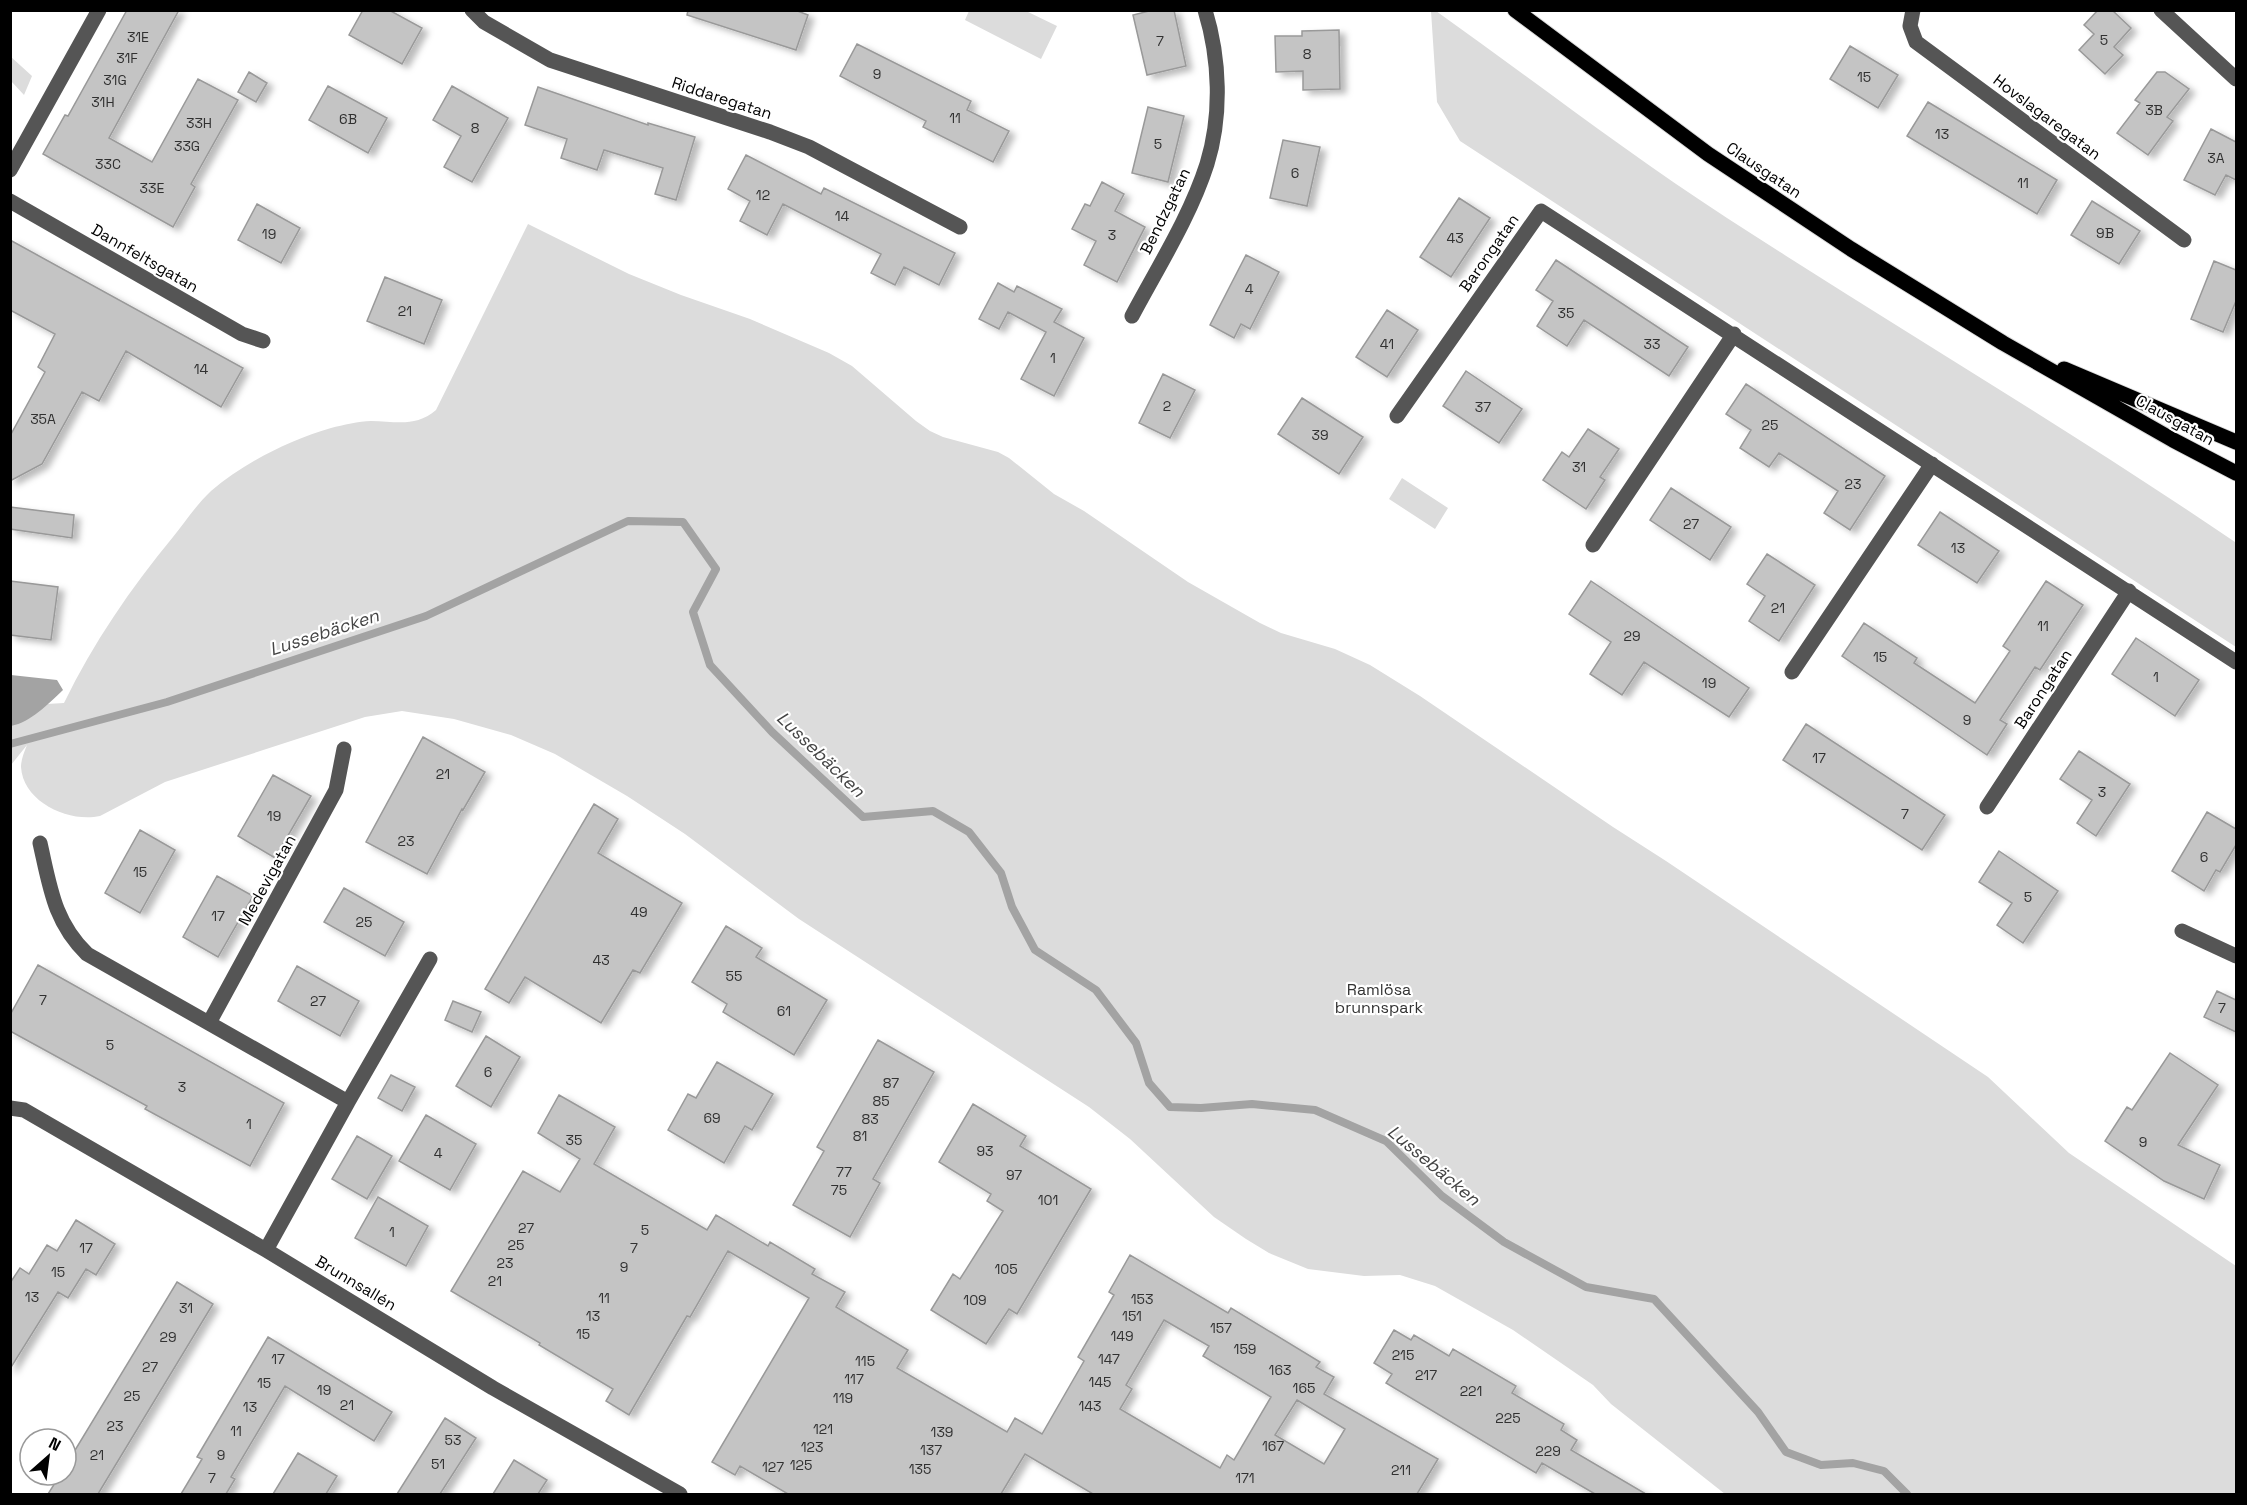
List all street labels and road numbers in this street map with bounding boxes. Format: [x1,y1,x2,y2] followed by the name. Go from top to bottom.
[1989,70,2105,164] street label: Hovslagaregatan
[669,72,775,124] street label: Riddaregatan
[1722,137,1806,203] street label: Clausgatan
[1135,164,1195,258] street label: Bendzgatan
[1454,210,1524,296] street label: Barongatan
[88,219,202,297] street label: Dannfeltsgatan
[2132,390,2218,450] street label: Clausgatan
[2010,645,2076,733] street label: Barongatan
[233,831,301,929] street label: Medevigatan
[312,1251,400,1315] street label: Brunnsallén

